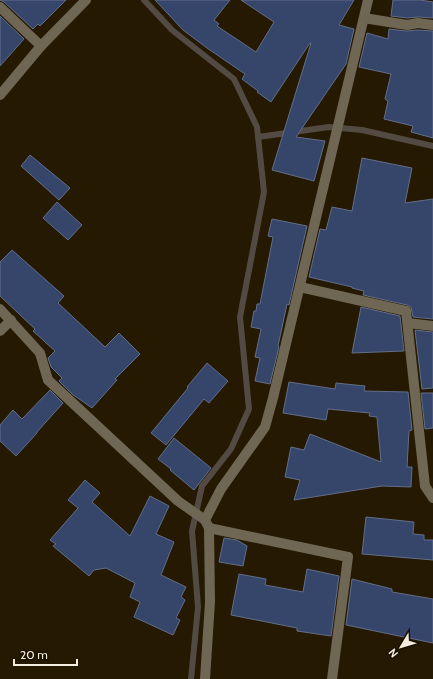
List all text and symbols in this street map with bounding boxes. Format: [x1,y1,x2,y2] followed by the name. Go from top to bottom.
[381,627,421,667] north arrow
[14,641,77,667] scale bar
[385,646,401,661] text: N
[20,647,48,662] text: 20 m

